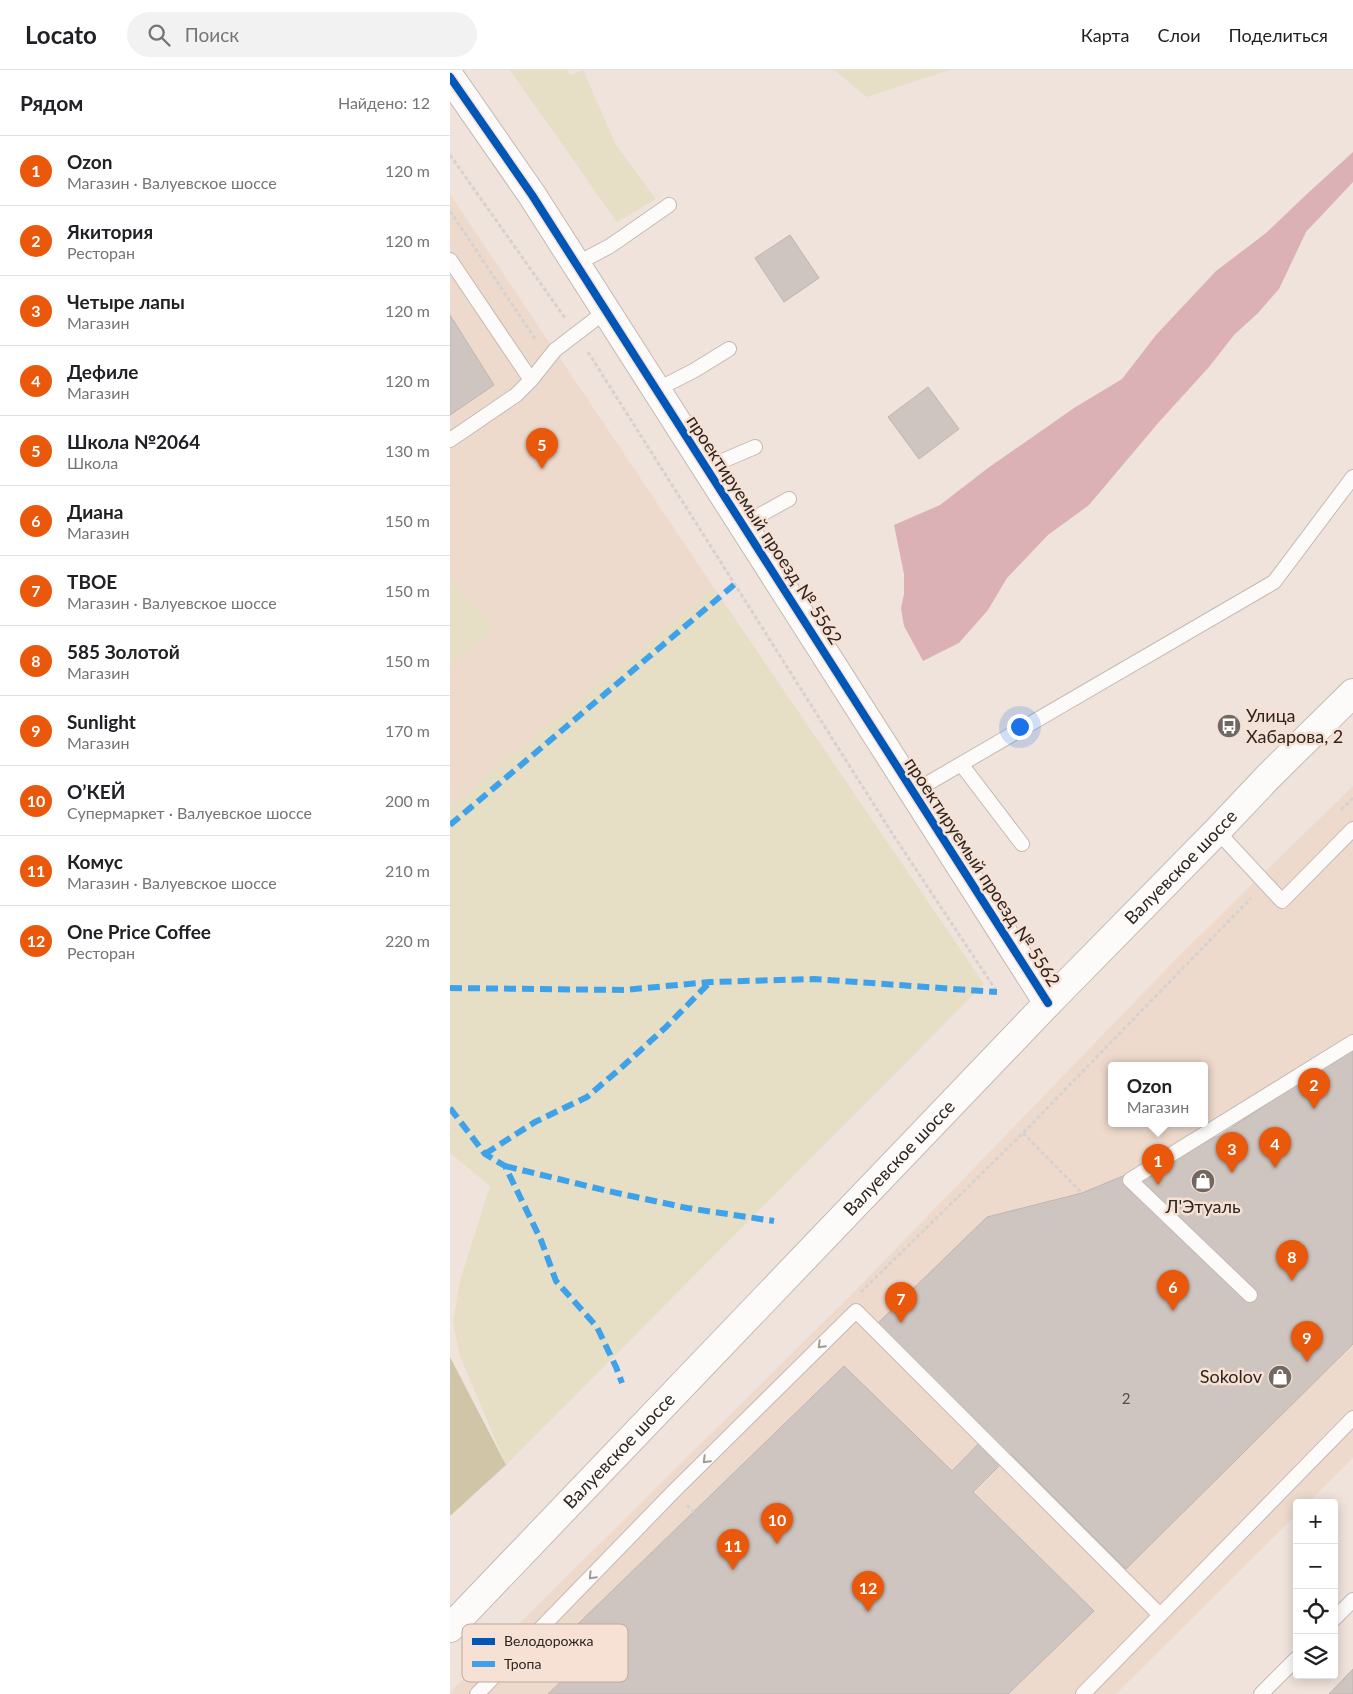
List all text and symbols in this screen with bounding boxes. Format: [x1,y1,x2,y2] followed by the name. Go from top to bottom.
[127,12,477,57] search box
[25,20,97,49] text: Locato
[145,21,173,49] icon: search
[185,23,239,46] text: Поиск
[1081,24,1129,46] text: Карта
[1157,24,1201,46] text: Слои
[1229,24,1328,46] text: Поделиться
[20,90,83,115] text: Рядом
[338,93,430,112] text: Найдено: 12
[67,150,112,173] text: Ozon
[31,161,41,180] text: 1
[385,161,430,180] text: 120 m
[67,173,277,192] text: Магазин · Валуевское шоссе
[67,220,153,243] text: Якитория
[31,231,41,250] text: 2
[385,231,430,250] text: 120 m
[67,243,135,262] text: Ресторан
[67,290,185,313] text: Четыре лапы
[31,301,41,320] text: 3
[385,301,430,320] text: 120 m
[67,313,129,332] text: Магазин
[67,360,139,383] text: Дефиле
[31,371,41,390] text: 4
[385,371,430,390] text: 120 m
[67,383,129,402] text: Магазин
[682,411,847,648] street label: проектируемый проезд № 5562
[526,428,558,469] pin: 5
[67,430,200,453] text: Школа №2064
[31,441,41,460] text: 5
[385,441,430,460] text: 130 m
[67,453,118,472] text: Школа
[67,500,123,523] text: Диана
[31,511,41,530] text: 6
[385,511,430,530] text: 150 m
[67,523,129,542] text: Магазин
[67,570,117,593] text: ТВОЕ
[31,581,41,600] text: 7
[385,581,430,600] text: 150 m
[67,593,277,612] text: Магазин · Валуевское шоссе
[67,640,180,663] text: 585 Золотой
[31,651,41,670] text: 8
[385,651,430,670] text: 150 m
[67,663,129,682] text: Магазин
[1246,704,1343,747] place label: Улица Хабарова, 2
[67,710,136,733] text: Sunlight
[1216,713,1242,739] bus stop icon: Улица Хабарова, 2
[1007,714,1033,740] your location
[31,721,41,740] text: 9
[385,721,430,740] text: 170 m
[67,733,129,752] text: Магазин
[900,753,1065,990] street label: проектируемый проезд № 5562
[67,780,125,803] text: О’КЕЙ
[27,791,45,810] text: 10
[385,791,430,810] text: 200 m
[67,803,312,822] text: Супермаркет · Валуевское шоссе
[1119,805,1241,929] street label: Валуевское шоссе
[67,850,123,873] text: Комус
[27,861,45,880] text: 11
[385,861,430,880] text: 210 m
[67,873,277,892] text: Магазин · Валуевское шоссе
[67,920,211,943] text: One Price Coffee
[27,931,45,950] text: 12
[385,931,430,950] text: 220 m
[67,943,135,962] text: Ресторан
[1108,1062,1208,1127] popup
[1298,1068,1330,1109] pin: 2
[1127,1074,1172,1097] text: Ozon
[838,1095,959,1220] street label: Валуевское шоссе
[1127,1097,1189,1116] text: Магазин
[1259,1127,1291,1168] pin: 4
[1216,1132,1248,1173] pin: 3
[1142,1144,1174,1185] pin: 1
[1190,1168,1216,1194] shop icon: Л'Этуаль
[1164,1195,1241,1217] place label: Л'Этуаль
[1276,1240,1308,1281] pin: 8
[1157,1270,1189,1311] pin: 6
[885,1282,917,1323] pin: 7
[1291,1321,1323,1362] pin: 9
[818,1339,827,1348] one-way arrow
[1267,1364,1293,1390] shop icon: Sokolov
[1200,1365,1263,1387] place label: Sokolov
[558,1388,679,1513] street label: Валуевское шоссе
[1122,1389,1130,1407] house number: 2
[703,1454,712,1463] one-way arrow
[1293,1499,1338,1679] map controls
[1293,1499,1338,1544] button: +
[761,1503,793,1544] pin: 10
[717,1529,749,1570] pin: 11
[1293,1544,1338,1589] button: −
[589,1570,598,1579] one-way arrow
[852,1571,884,1612] pin: 12
[1293,1589,1338,1634] button: locate
[462,1624,628,1682] legend
[504,1632,593,1649] text: Велодорожка
[1293,1634,1338,1679] button: layers
[504,1655,541,1672] text: Тропа

